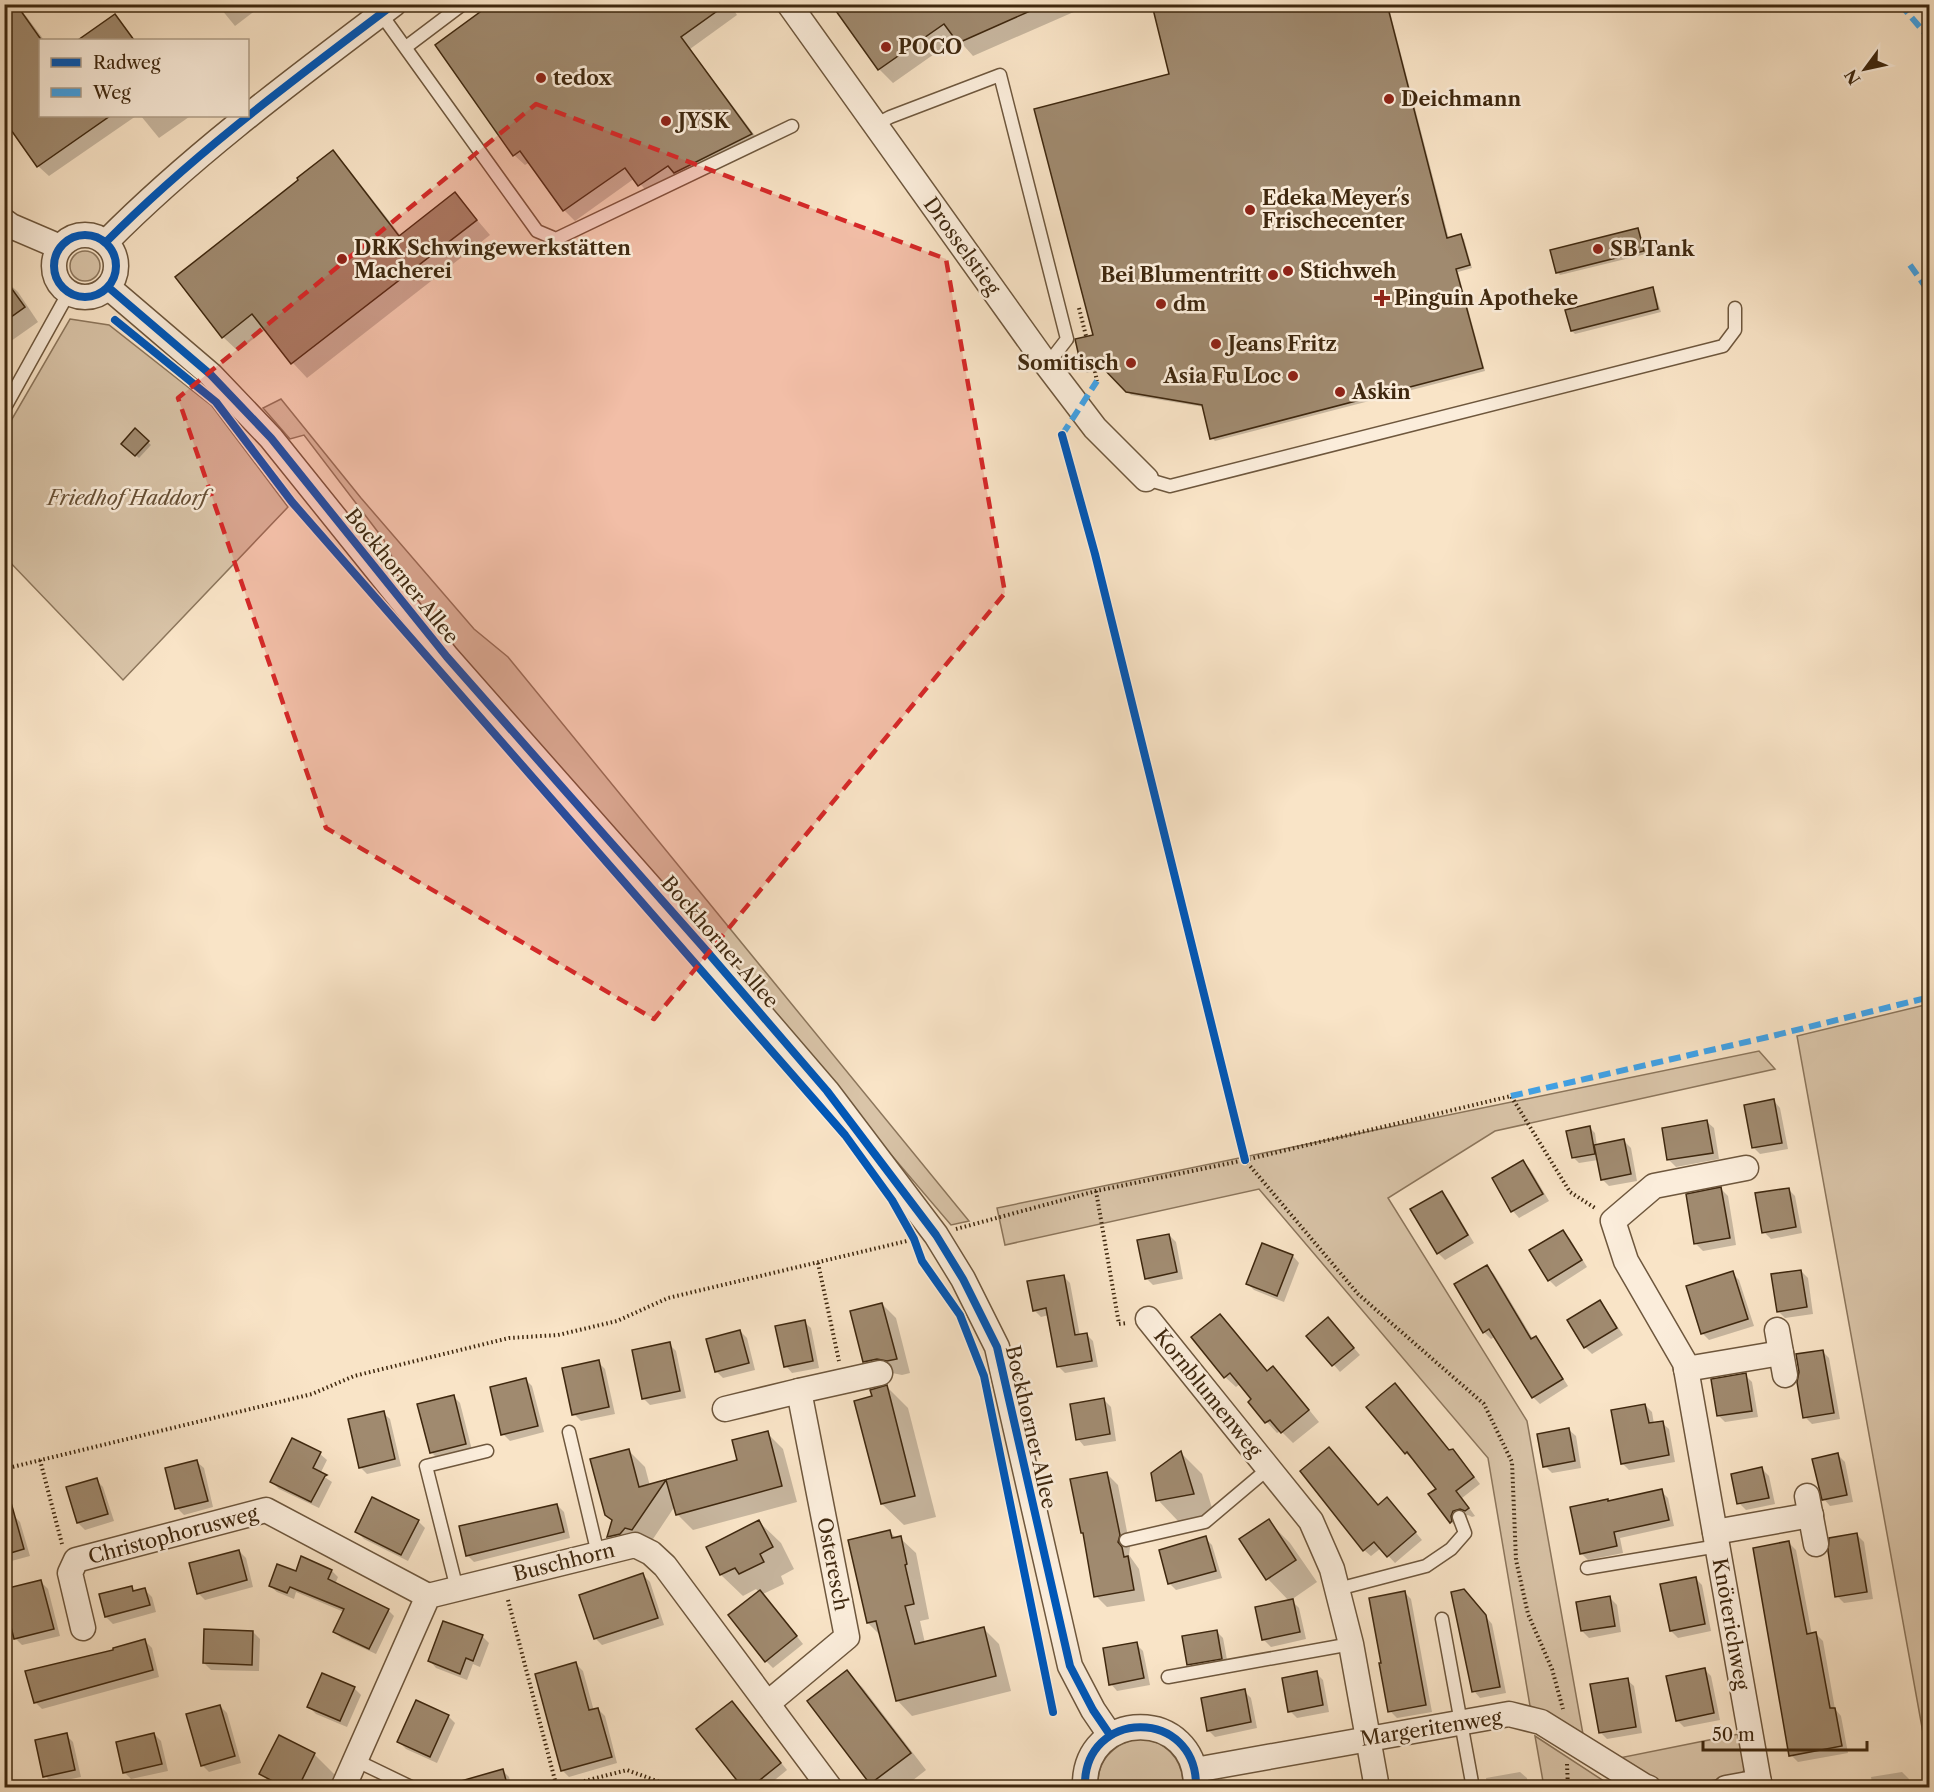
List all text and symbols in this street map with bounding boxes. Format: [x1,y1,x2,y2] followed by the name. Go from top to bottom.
[898,35,962,59] place label: POCO
[39,39,249,117] legend
[1835,39,1895,99] north arrow
[879,40,893,54] marker: POCO
[93,52,161,74] text: Radweg
[553,66,612,90] place label: tedox
[1840,66,1865,88] text: N
[534,71,548,85] marker: tedox
[92,82,131,104] text: Weg
[1401,87,1521,111] place label: Deichmann
[1382,92,1396,106] marker: Deichmann
[674,109,730,133] place label: JYSK
[659,114,673,128] marker: JYSK
[1262,186,1410,233] place label: Edeka Meyer´s Frischecenter
[919,193,1006,300] street label: Drosselstieg
[1243,203,1257,217] marker: Edeka Meyer´s Frischecenter
[354,236,631,283] place label: DRK Schwingewerkstätten Macherei
[1610,237,1695,261] place label: SB Tank
[1591,242,1605,256] marker: SB Tank
[335,252,349,266] marker: DRK Schwingewerkstätten Macherei
[1300,259,1397,283] place label: Stichweh
[1100,263,1261,287] place label: Bei Blumentritt
[1281,264,1295,278] marker: Stichweh
[1266,268,1280,282] marker: Bei Blumentritt
[1394,286,1578,310] place label: Pinguin Apotheke
[1375,291,1389,305] marker: Pinguin Apotheke
[1173,292,1206,316] place label: dm
[1154,297,1168,311] marker: dm
[1224,332,1337,356] place label: Jeans Fritz
[1209,337,1223,351] marker: Jeans Fritz
[1017,351,1119,375] place label: Somitisch
[1124,356,1138,370] marker: Somitisch
[1162,364,1281,388] place label: Asia Fu Loc
[1286,369,1300,383] marker: Asia Fu Loc
[1351,380,1411,404] place label: Askin
[1333,385,1347,399] marker: Askin
[45,486,214,510] park label: Friedhof Haddorf
[340,504,464,648] street label: Bockhorner Allee
[656,871,784,1013] street label: Bockhorner Allee
[1149,1324,1267,1462] street label: Kornblumenweg
[1001,1343,1061,1511] street label: Bockhorner Allee
[86,1501,261,1569] street label: Christophorusweg
[812,1515,854,1613] street label: Osteresch
[511,1538,618,1586] street label: Buschhorn
[1708,1556,1754,1692] street label: Knöterichweg
[1358,1705,1504,1751] street label: Margeritenweg
[1703,1714,1866,1752] scale bar
[1712,1724,1755,1746] text: 50 m

